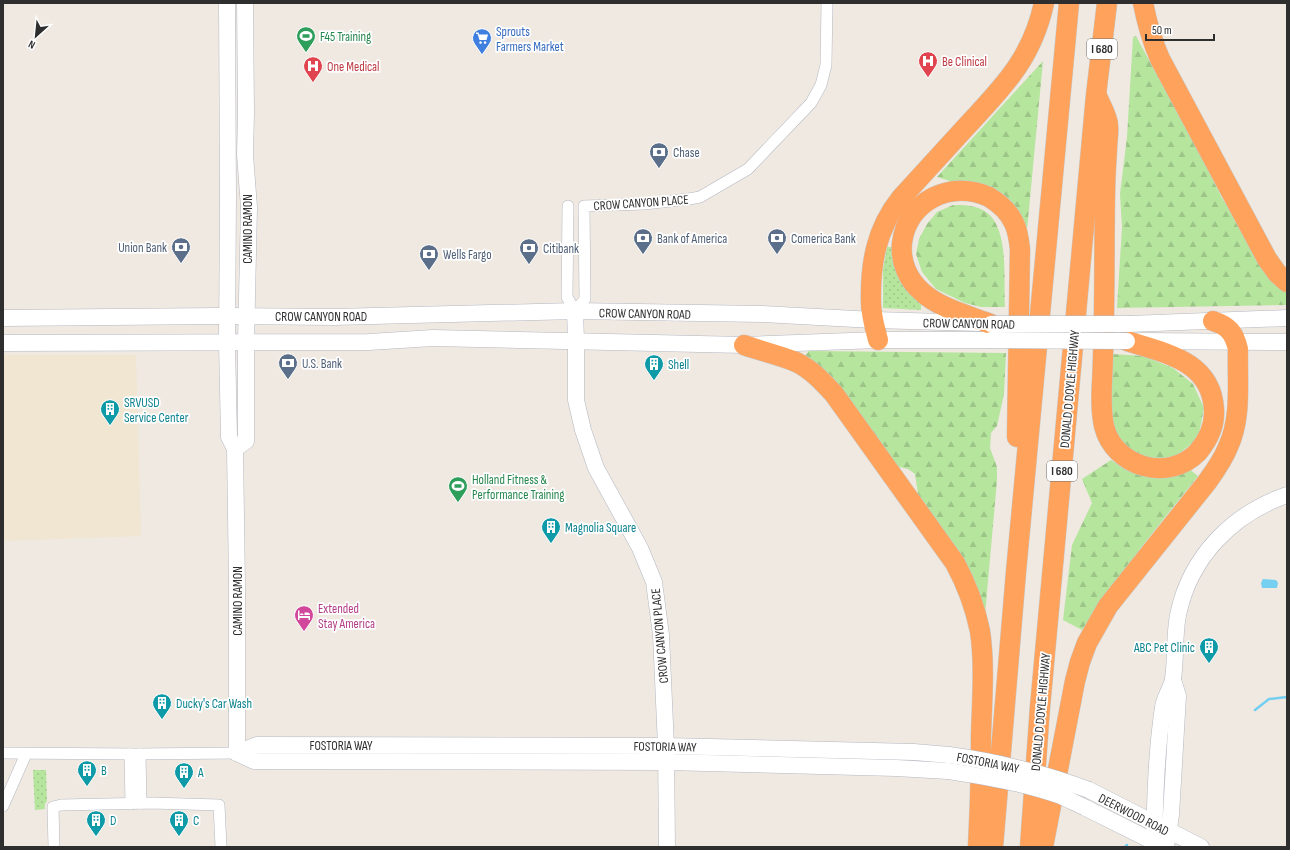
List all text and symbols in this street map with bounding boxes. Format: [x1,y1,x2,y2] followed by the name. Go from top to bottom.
[16,16,56,56] north arrow
[1146,16,1214,42] scale bar
[1152,23,1172,38] text: 50 m
[496,24,564,55] place label: Sprouts Farmers Market
[295,25,317,53] sports icon: F45 Training
[471,27,493,55] supermarket icon: Sprouts Farmers Market
[320,29,371,45] place label: F45 Training
[26,37,37,52] text: N
[1087,39,1117,59] road number: I 680
[917,50,939,78] hospital icon: Be Clinical
[942,54,987,70] place label: Be Clinical
[302,55,324,83] hospital icon: One Medical
[327,59,380,75] place label: One Medical
[648,141,670,169] bank icon: Chase
[673,145,700,161] place label: Chase
[593,192,689,214] street label: CROW CANYON PLACE
[240,194,256,264] street label: CAMINO RAMON
[632,227,654,255] bank icon: Bank of America
[766,227,788,255] bank icon: Comerica Bank
[657,231,727,247] place label: Bank of America
[791,231,856,247] place label: Comerica Bank
[170,236,192,264] bank icon: Union Bank
[518,237,540,265] bank icon: Citibank
[118,240,167,256] place label: Union Bank
[543,241,579,257] place label: Citibank
[418,243,440,271] bank icon: Wells Fargo
[443,247,492,263] place label: Wells Fargo
[599,305,691,323] street label: CROW CANYON ROAD
[275,309,367,325] street label: CROW CANYON ROAD
[923,315,1015,333] street label: CROW CANYON ROAD
[1057,329,1083,449] street label: DONALD D DOYLE HIGHWAY
[277,352,299,380] bank icon: U.S. Bank
[643,353,665,381] building icon: Shell
[302,356,342,372] place label: U.S. Bank
[668,357,689,373] place label: Shell
[124,395,189,426] place label: SRVUSD Service Center
[99,398,121,426] building icon: SRVUSD Service Center
[1047,461,1077,481] road number: I 680
[472,472,565,503] place label: Holland Fitness & Performance Training
[447,475,469,503] sports icon: Holland Fitness & Performance Training
[540,516,562,544] building icon: Magnolia Square
[565,520,636,536] place label: Magnolia Square
[230,566,246,636] street label: CAMINO RAMON
[648,588,672,684] street label: CROW CANYON PLACE
[318,601,375,632] place label: Extended Stay America
[293,604,315,632] hotel icon: Extended Stay America
[1198,636,1220,664] building icon: ABC Pet Clinic
[1133,640,1195,656] place label: ABC Pet Clinic
[1028,652,1054,772] street label: DONALD D DOYLE HIGHWAY
[151,692,173,720] building icon: Ducky's Car Wash
[176,696,252,712] place label: Ducky's Car Wash
[309,738,373,754] street label: FOSTORIA WAY
[633,738,697,756] street label: FOSTORIA WAY
[955,749,1021,777] street label: FOSTORIA WAY
[76,759,98,787] building icon: B
[173,761,195,789] building icon: A
[101,763,107,779] place label: B
[197,765,204,781] place label: A
[1096,790,1171,839] street label: DEERWOOD ROAD
[85,809,107,837] building icon: D
[168,809,190,837] building icon: C
[110,813,116,829] place label: D
[193,813,199,829] place label: C

